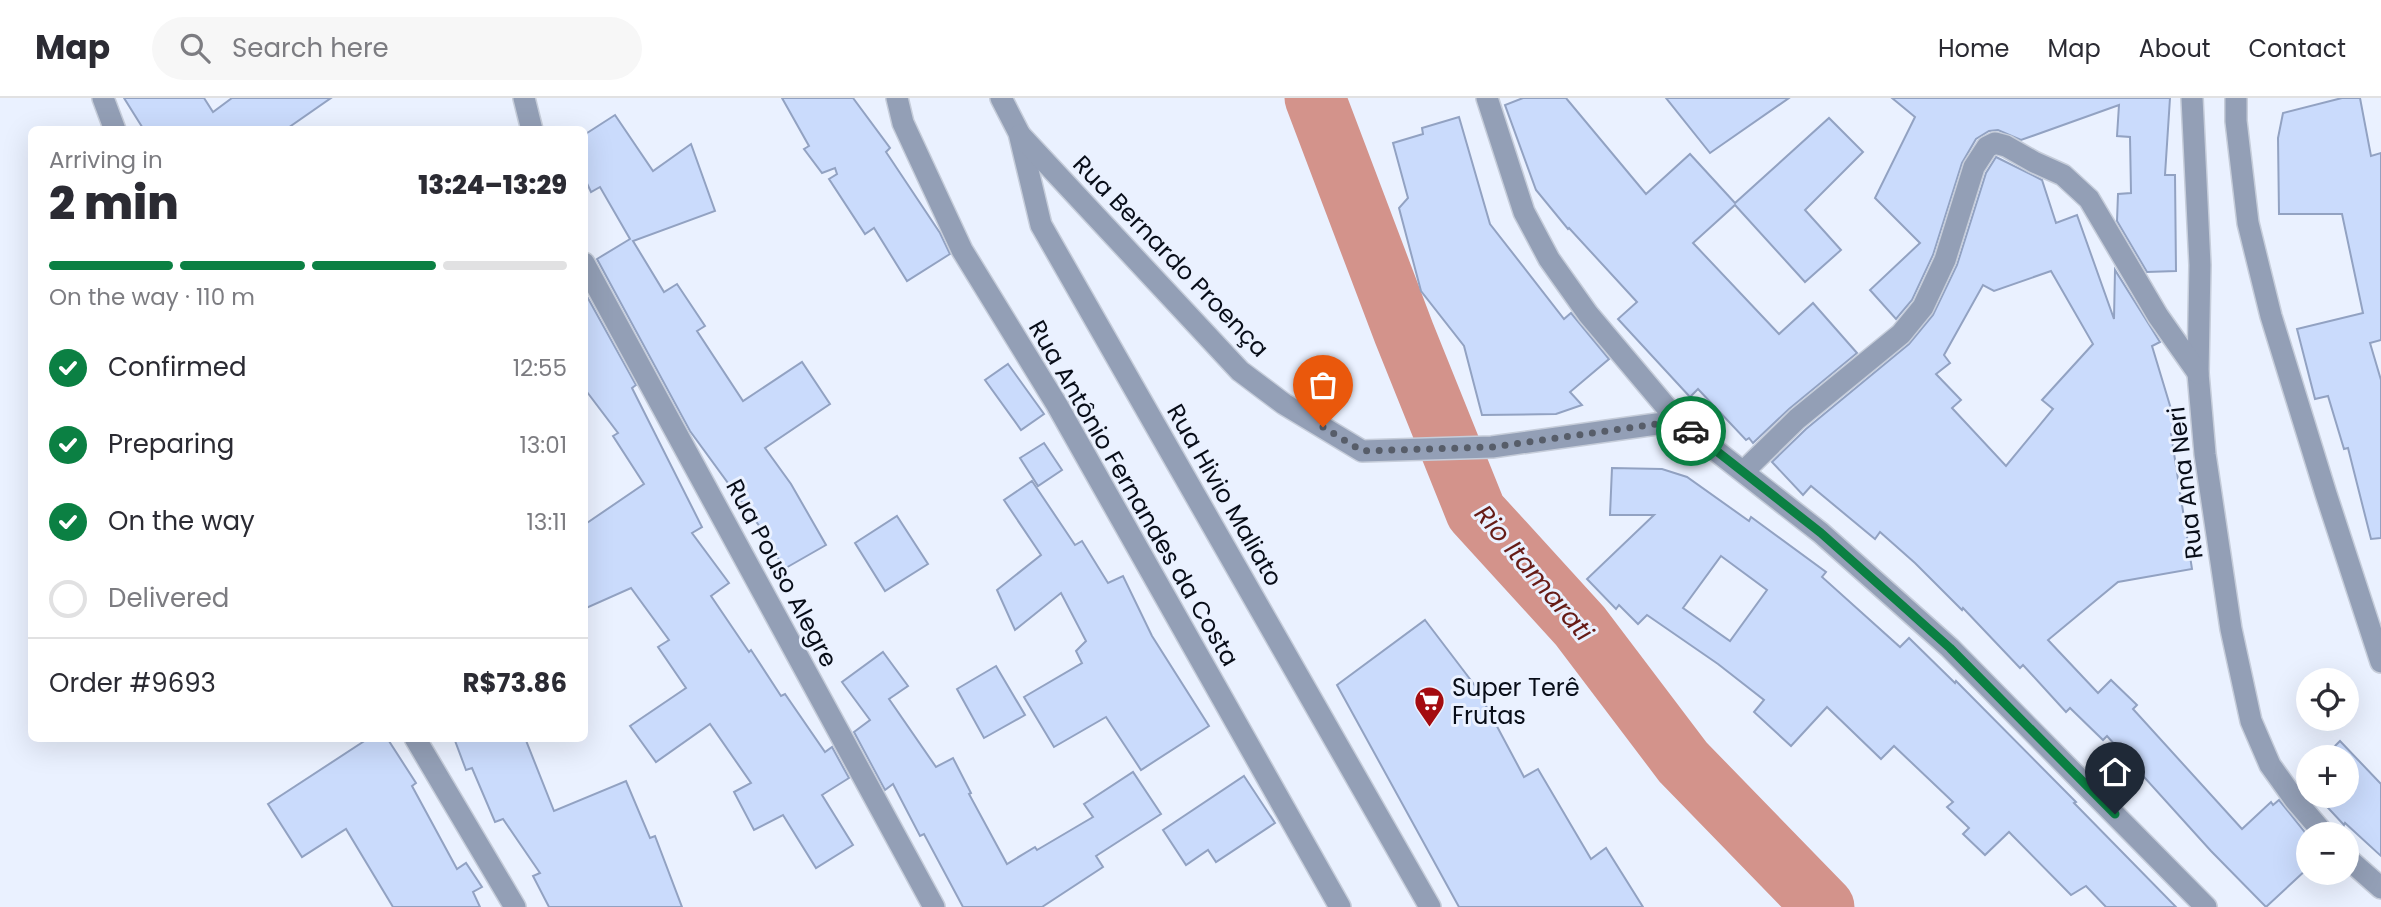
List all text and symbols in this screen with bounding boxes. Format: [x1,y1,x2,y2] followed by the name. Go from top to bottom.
[152,17,642,80] search box
[35,24,110,71] text: Map
[176,29,214,67] icon: search
[232,30,389,66] text: Search here
[1938,32,2010,65] text: Home
[2048,32,2101,65] text: Map
[2139,32,2210,65] text: About
[2248,32,2346,65] text: Contact
[49,144,163,176] text: Arriving in
[1066,148,1276,364] street label: Rua Bernardo Proença
[418,167,567,203] text: 13:24–13:29
[49,171,179,235] text: 2 min
[49,281,255,313] text: On the way · 110 m
[1021,314,1247,672] street label: Rua Antônio Fernandes da Costa
[49,349,87,387] icon: check
[108,349,246,385] text: Confirmed
[513,352,567,384] text: 12:55
[1293,355,1353,427] pin
[1304,366,1342,404] icon: bag
[1656,396,1726,466] courier
[1159,398,1291,592] street label: Rua Hivio Maliato
[2159,405,2211,561] street label: Rua Ana Neri
[1672,412,1710,450] icon: car
[49,426,87,464] icon: check
[108,426,234,462] text: Preparing
[519,429,567,461] text: 13:01
[718,473,846,673] street label: Rua Pouso Alegre
[1466,497,1602,649] water label: Rio Itamarati
[49,503,87,541] icon: check
[108,503,255,539] text: On the way
[526,506,567,538] text: 13:11
[108,580,229,616] text: Delivered
[49,665,216,701] text: Order #9693
[463,665,567,701] text: R$73.86
[2296,668,2359,885] map controls
[2296,668,2359,731] button: locate
[1452,671,1580,732] place label: Super Terê Frutas
[1412,684,1446,728] supermarket icon: Super Terê Frutas
[2085,742,2145,814] pin
[2296,745,2359,808] button: +
[2096,753,2134,791] icon: home
[2296,822,2359,885] button: −

